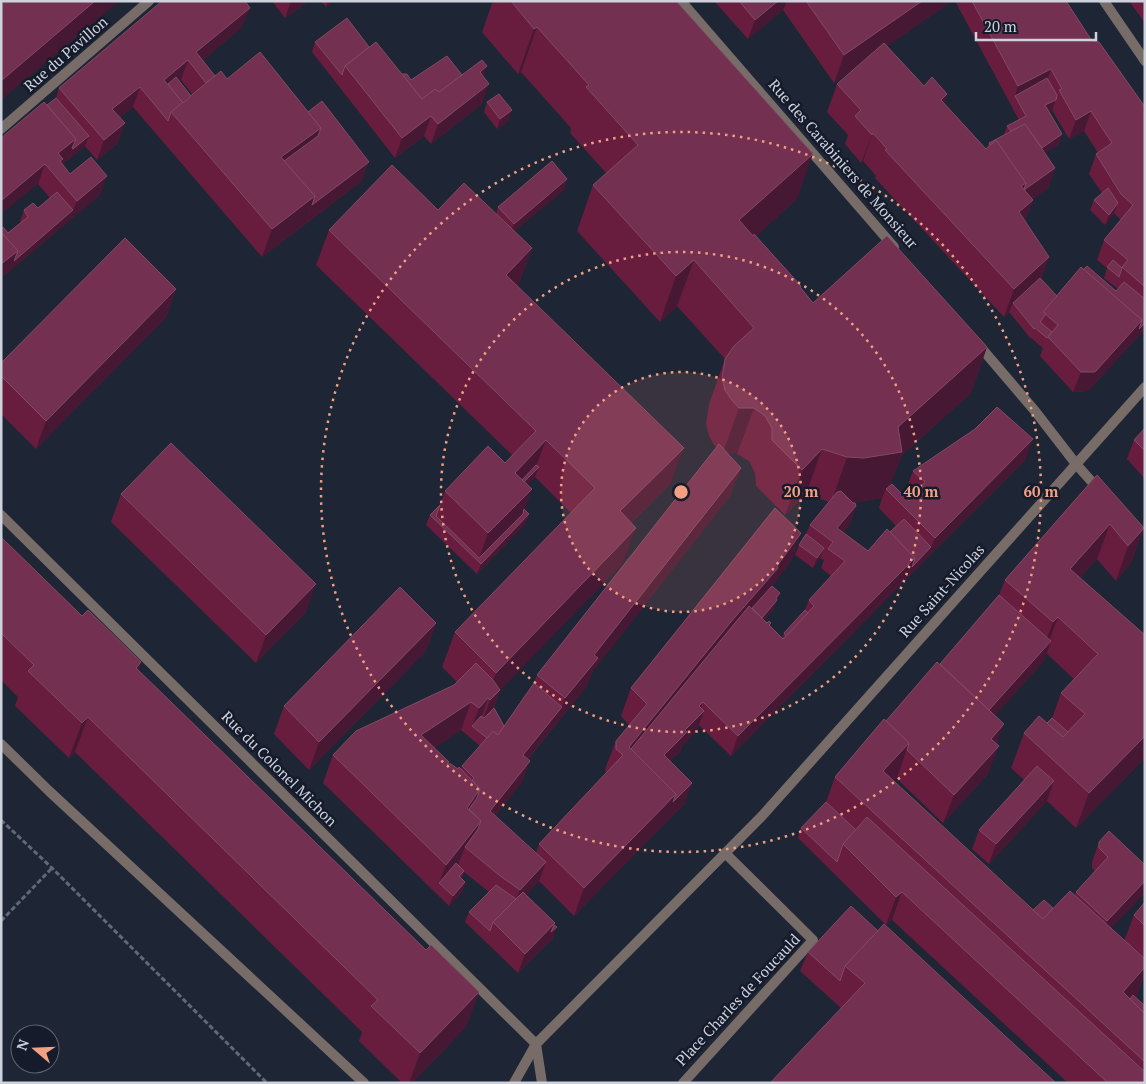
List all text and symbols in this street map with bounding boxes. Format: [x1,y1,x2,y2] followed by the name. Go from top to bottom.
[976,10,1096,42] scale bar
[19,11,112,95] street label: Rue du Pavillon
[984,16,1017,36] text: 20 m
[765,74,923,252] street label: Rue des Carabiniers de Monsieur
[784,481,819,501] text: 20 m
[904,481,939,501] text: 40 m
[1024,481,1059,501] text: 60 m
[672,483,690,501] centre of rings
[894,539,988,641] street label: Rue Saint-Nicolas
[218,706,342,830] street label: Rue du Colonel Michon
[671,929,804,1070] street label: Place Charles de Foucauld
[10,1024,60,1074] north arrow
[12,1036,33,1053] text: N

